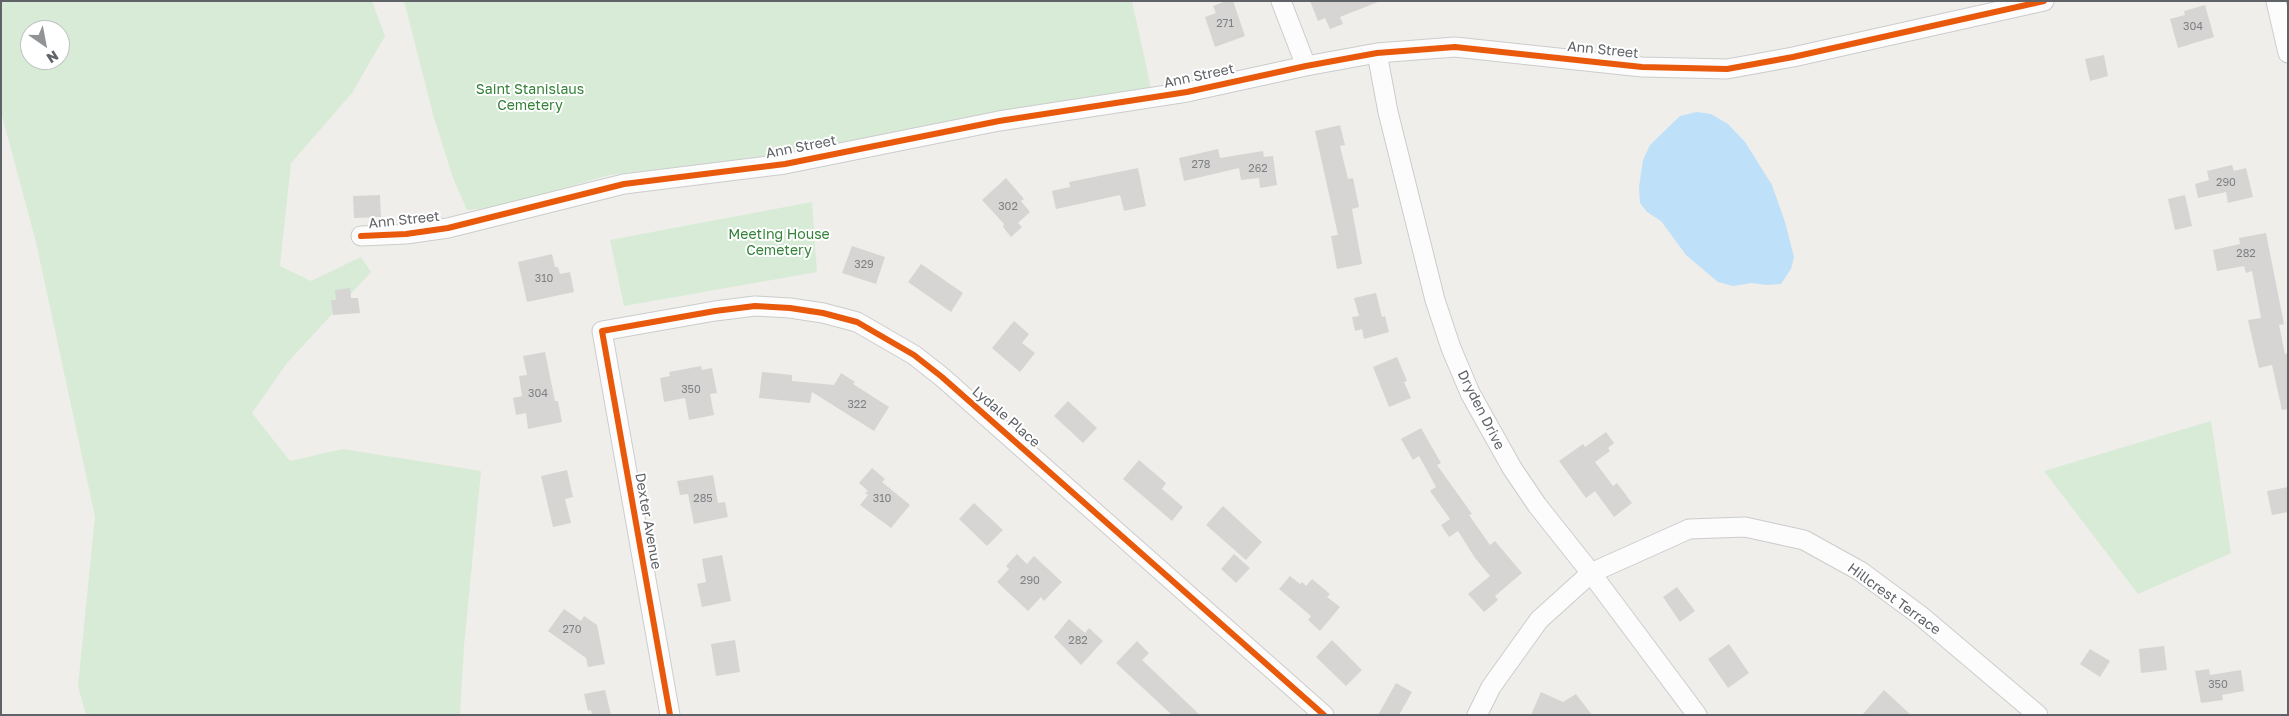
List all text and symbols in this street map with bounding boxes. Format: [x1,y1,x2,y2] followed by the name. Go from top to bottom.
[1216,17,1234,31] house number: 271
[20,20,70,70] north arrow
[2183,20,2203,34] house number: 304
[1567,38,1639,62] street label: Ann Street
[44,47,62,67] text: N
[1162,60,1236,92] street label: Ann Street
[476,82,584,114] park label: Saint Stanislaus Cemetery
[764,132,838,162] street label: Ann Street
[1192,158,1210,172] house number: 278
[1248,162,1268,176] house number: 262
[2216,176,2236,190] house number: 290
[998,200,1018,214] house number: 302
[368,208,440,232] street label: Ann Street
[728,227,830,260] park label: Meeting House Cemetery
[2236,247,2256,261] house number: 282
[854,258,874,272] house number: 329
[535,272,553,286] house number: 310
[1454,368,1508,452] street label: Dryden Drive
[681,383,701,397] house number: 350
[969,383,1043,451] street label: Lydale Place
[528,387,548,401] house number: 304
[847,398,867,412] house number: 322
[631,471,665,571] street label: Dexter Avenue
[693,492,713,506] house number: 285
[873,492,891,506] house number: 310
[1844,560,1944,638] street label: Hillcrest Terrace
[1020,574,1040,588] house number: 290
[562,623,582,637] house number: 270
[1068,634,1088,648] house number: 282
[2208,678,2228,692] house number: 350

